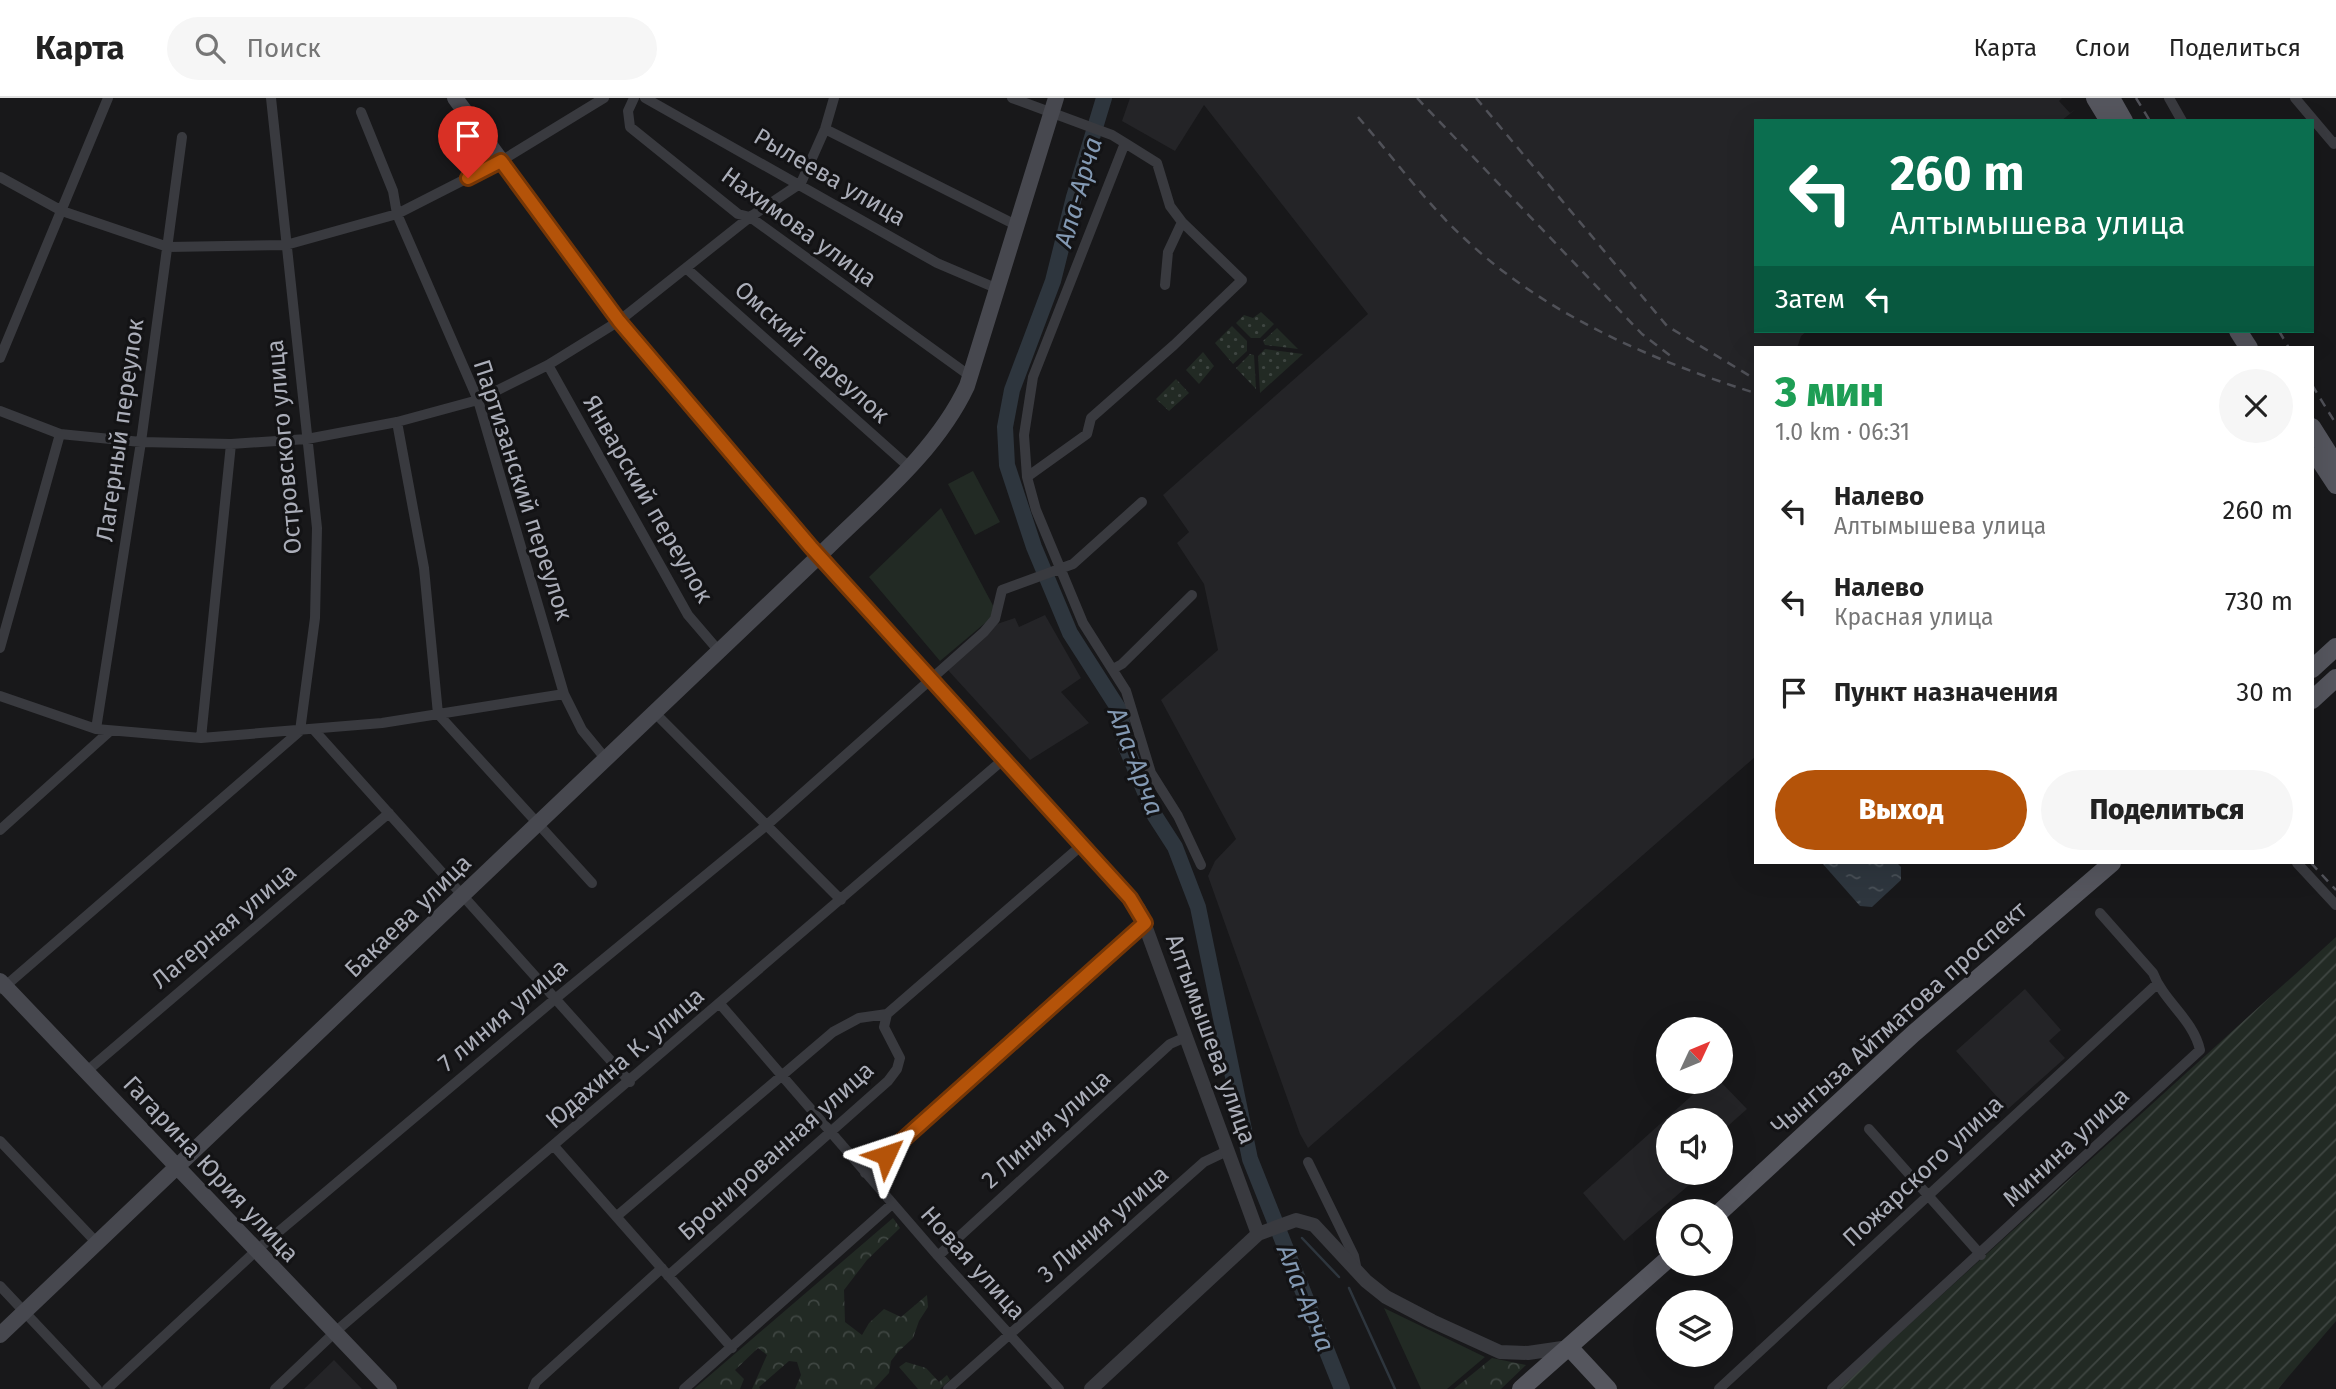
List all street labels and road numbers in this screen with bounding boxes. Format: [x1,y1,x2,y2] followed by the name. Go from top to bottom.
[749,122,911,232] street label: Рылеева улица
[716,161,882,293] street label: Нахимова улица
[729,275,895,429] street label: Омский переулок
[90,316,150,543] street label: Лагерный переулок
[261,339,307,555] street label: Островского улица
[468,356,579,624] street label: Партизанский переулок
[577,390,719,608] street label: Январский переулок
[339,849,477,983] street label: Бакаева улица
[146,858,302,994] street label: Лагерная улица
[1765,896,2033,1140] street label: Чынгыза Айтматова проспект
[1160,930,1262,1148] street label: Алтымышева улица
[433,953,573,1077] street label: 7 линия улица
[540,982,710,1134] street label: Юдахина К. улица
[672,1056,880,1246] street label: Бронированная улица
[976,1064,1116,1194] street label: 2 Линия улица
[117,1070,305,1268] street label: Гагарина Юрия улица
[1997,1081,2135,1213] street label: Минина улица
[1837,1090,2009,1252] street label: Пожарского улица
[1032,1160,1174,1288] street label: 3 Линия улица
[915,1200,1031,1326] street label: Новая улица

